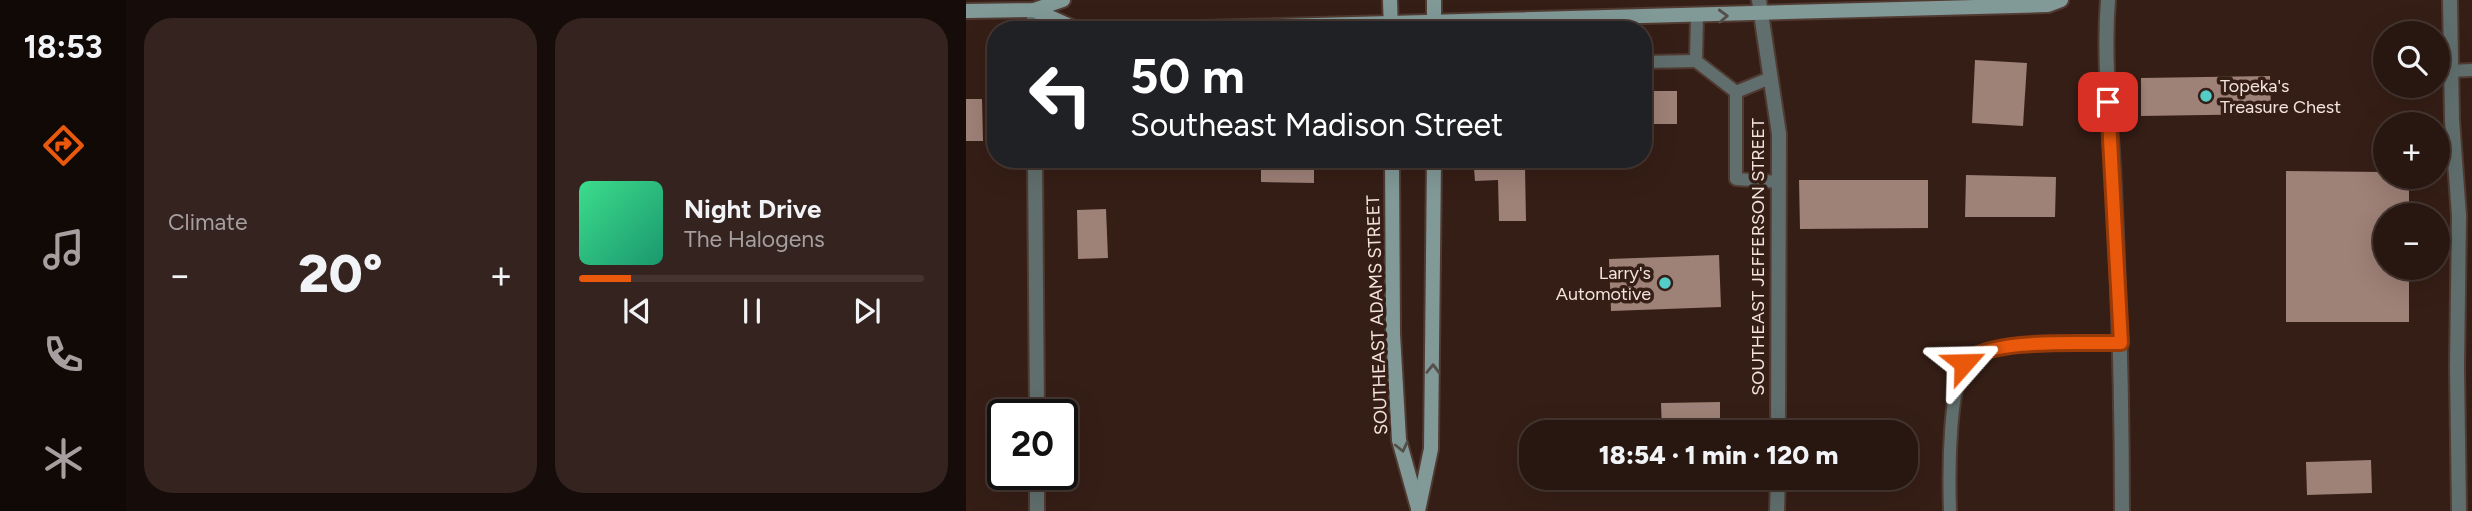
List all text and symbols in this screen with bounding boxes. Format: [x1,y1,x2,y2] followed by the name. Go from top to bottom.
[1717,8,1728,23] one-way arrow
[2373,21,2450,280] map controls
[2373,21,2450,98] button: search
[23,28,103,66] text: 18:53
[1130,46,1245,105] text: 50 m
[1015,49,1106,140] icon: left
[2078,72,2138,132] pin
[2220,75,2341,118] place label: Topeka's Treasure Chest
[2089,83,2127,121] icon: arrive
[2198,88,2214,104] marker: Topeka's Treasure Chest
[1130,106,1503,144] text: Southeast Madison Street
[2373,112,2450,189] button: +
[1747,118,1769,396] street label: SOUTHEAST JEFFERSON STREET
[39,121,88,170] icon: directions
[684,193,821,225] text: Night Drive
[1362,194,1392,435] street label: SOUTHEAST ADAMS STREET
[2373,203,2450,280] button: −
[168,208,247,236] text: Climate
[39,225,88,274] icon: music
[684,225,825,253] text: The Halogens
[298,243,383,305] text: 20°
[168,252,192,298] text: −
[489,252,513,298] text: +
[1556,262,1651,305] place label: Larry's Automotive
[1657,275,1673,291] marker: Larry's Automotive
[618,292,656,330] icon: previous
[733,292,771,330] icon: pause
[848,292,886,330] icon: next
[1927,326,2001,400] position arrow
[39,330,88,379] icon: phone
[1425,363,1441,373] one-way arrow
[987,399,1078,490] speed limit sign: 20
[39,434,88,483] icon: climate
[1599,439,1838,471] text: 18:54 · 1 min · 120 m
[1393,441,1408,453] one-way arrow

